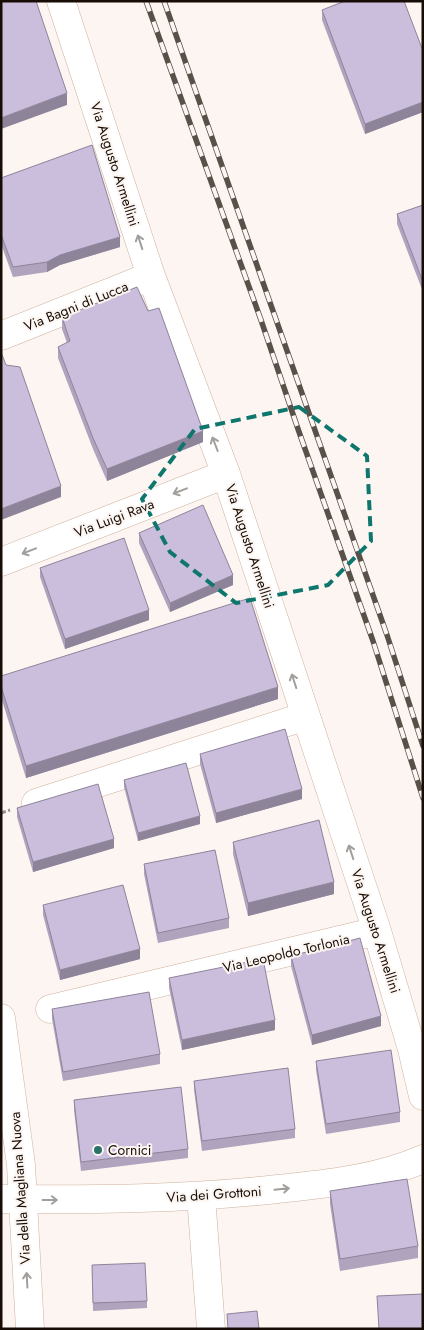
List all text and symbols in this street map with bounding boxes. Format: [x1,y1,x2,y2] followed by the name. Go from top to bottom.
[85,99,145,229] street label: Via Augusto Armellini
[135,235,144,250] one-way arrow
[21,276,131,336] street label: Via Bagni di Lucca
[209,437,219,452] one-way arrow
[220,481,280,611] street label: Via Augusto Armellini
[173,488,188,497] one-way arrow
[71,494,157,542] street label: Via Luigi Rava
[22,547,37,556] one-way arrow
[289,674,298,689] one-way arrow
[346,844,355,860] one-way arrow
[346,866,406,996] street label: Via Augusto Armellini
[221,929,351,977] street label: Via Leopoldo Torlonia
[5,1111,35,1265] street label: Via della Magliana Nuova
[108,1140,151,1160] place label: Cornici
[92,1144,104,1156] marker: Cornici
[166,1181,262,1207] street label: Via dei Grottoni
[274,1184,290,1194] one-way arrow
[42,1195,58,1205] one-way arrow
[23,1272,32,1288] one-way arrow

